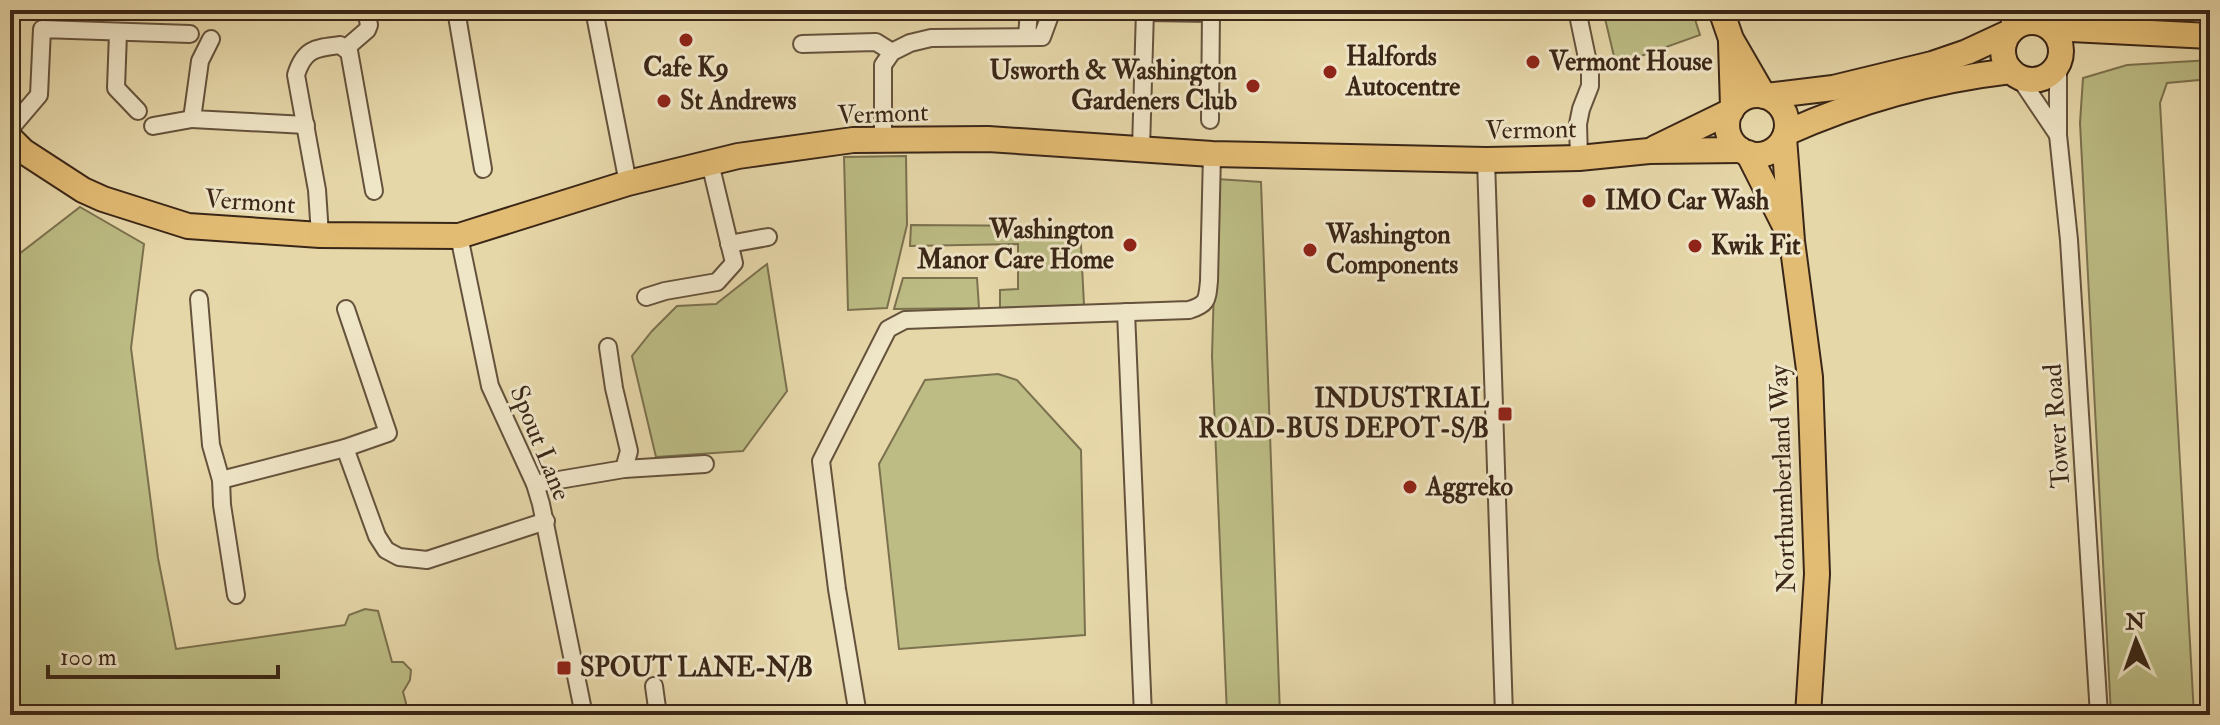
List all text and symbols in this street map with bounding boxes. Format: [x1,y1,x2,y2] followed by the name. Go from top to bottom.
[677,31,695,49] marker: Cafe K9
[1345,41,1460,103] place label: Halfords Autocentre
[1548,46,1712,78] place label: Vermont House
[643,52,729,84] place label: Cafe K9
[1524,53,1542,71] marker: Vermont House
[989,55,1238,117] place label: Usworth & Washington Gardeners Club
[1321,63,1339,81] marker: Halfords Autocentre
[1244,77,1262,95] marker: Usworth & Washington Gardeners Club
[680,85,797,117] place label: St Andrews
[655,92,673,110] marker: St Andrews
[837,96,929,132] street label: Vermont
[1485,113,1577,147] street label: Vermont
[203,183,297,221] street label: Vermont
[1605,185,1769,217] place label: IMO Car Wash
[1580,192,1598,210] marker: IMO Car Wash
[916,214,1115,276] place label: Washington Manor Care Home
[1325,219,1458,282] place label: Washington Components
[1711,230,1801,262] place label: Kwik Fit
[1121,236,1139,254] marker: Washington Manor Care Home
[1686,237,1704,255] marker: Kwik Fit
[1301,241,1319,259] marker: Washington Components
[2037,363,2077,489] street label: Tower Road
[1763,364,1803,594] street label: Northumberland Way
[502,381,578,506] street label: Spout Lane
[1198,383,1489,445] place label: INDUSTRIAL ROAD-BUS DEPOT-S/B
[1496,405,1514,423] marker: INDUSTRIAL ROAD-BUS DEPOT-S/B
[1425,471,1514,504] place label: Aggreko
[1401,478,1419,496] marker: Aggreko
[2096,601,2176,681] north arrow
[2124,608,2146,636] text: N
[48,629,278,679] scale bar
[60,642,117,673] text: 100 m
[580,652,813,684] place label: SPOUT LANE-N/B
[555,659,573,677] marker: SPOUT LANE-N/B

